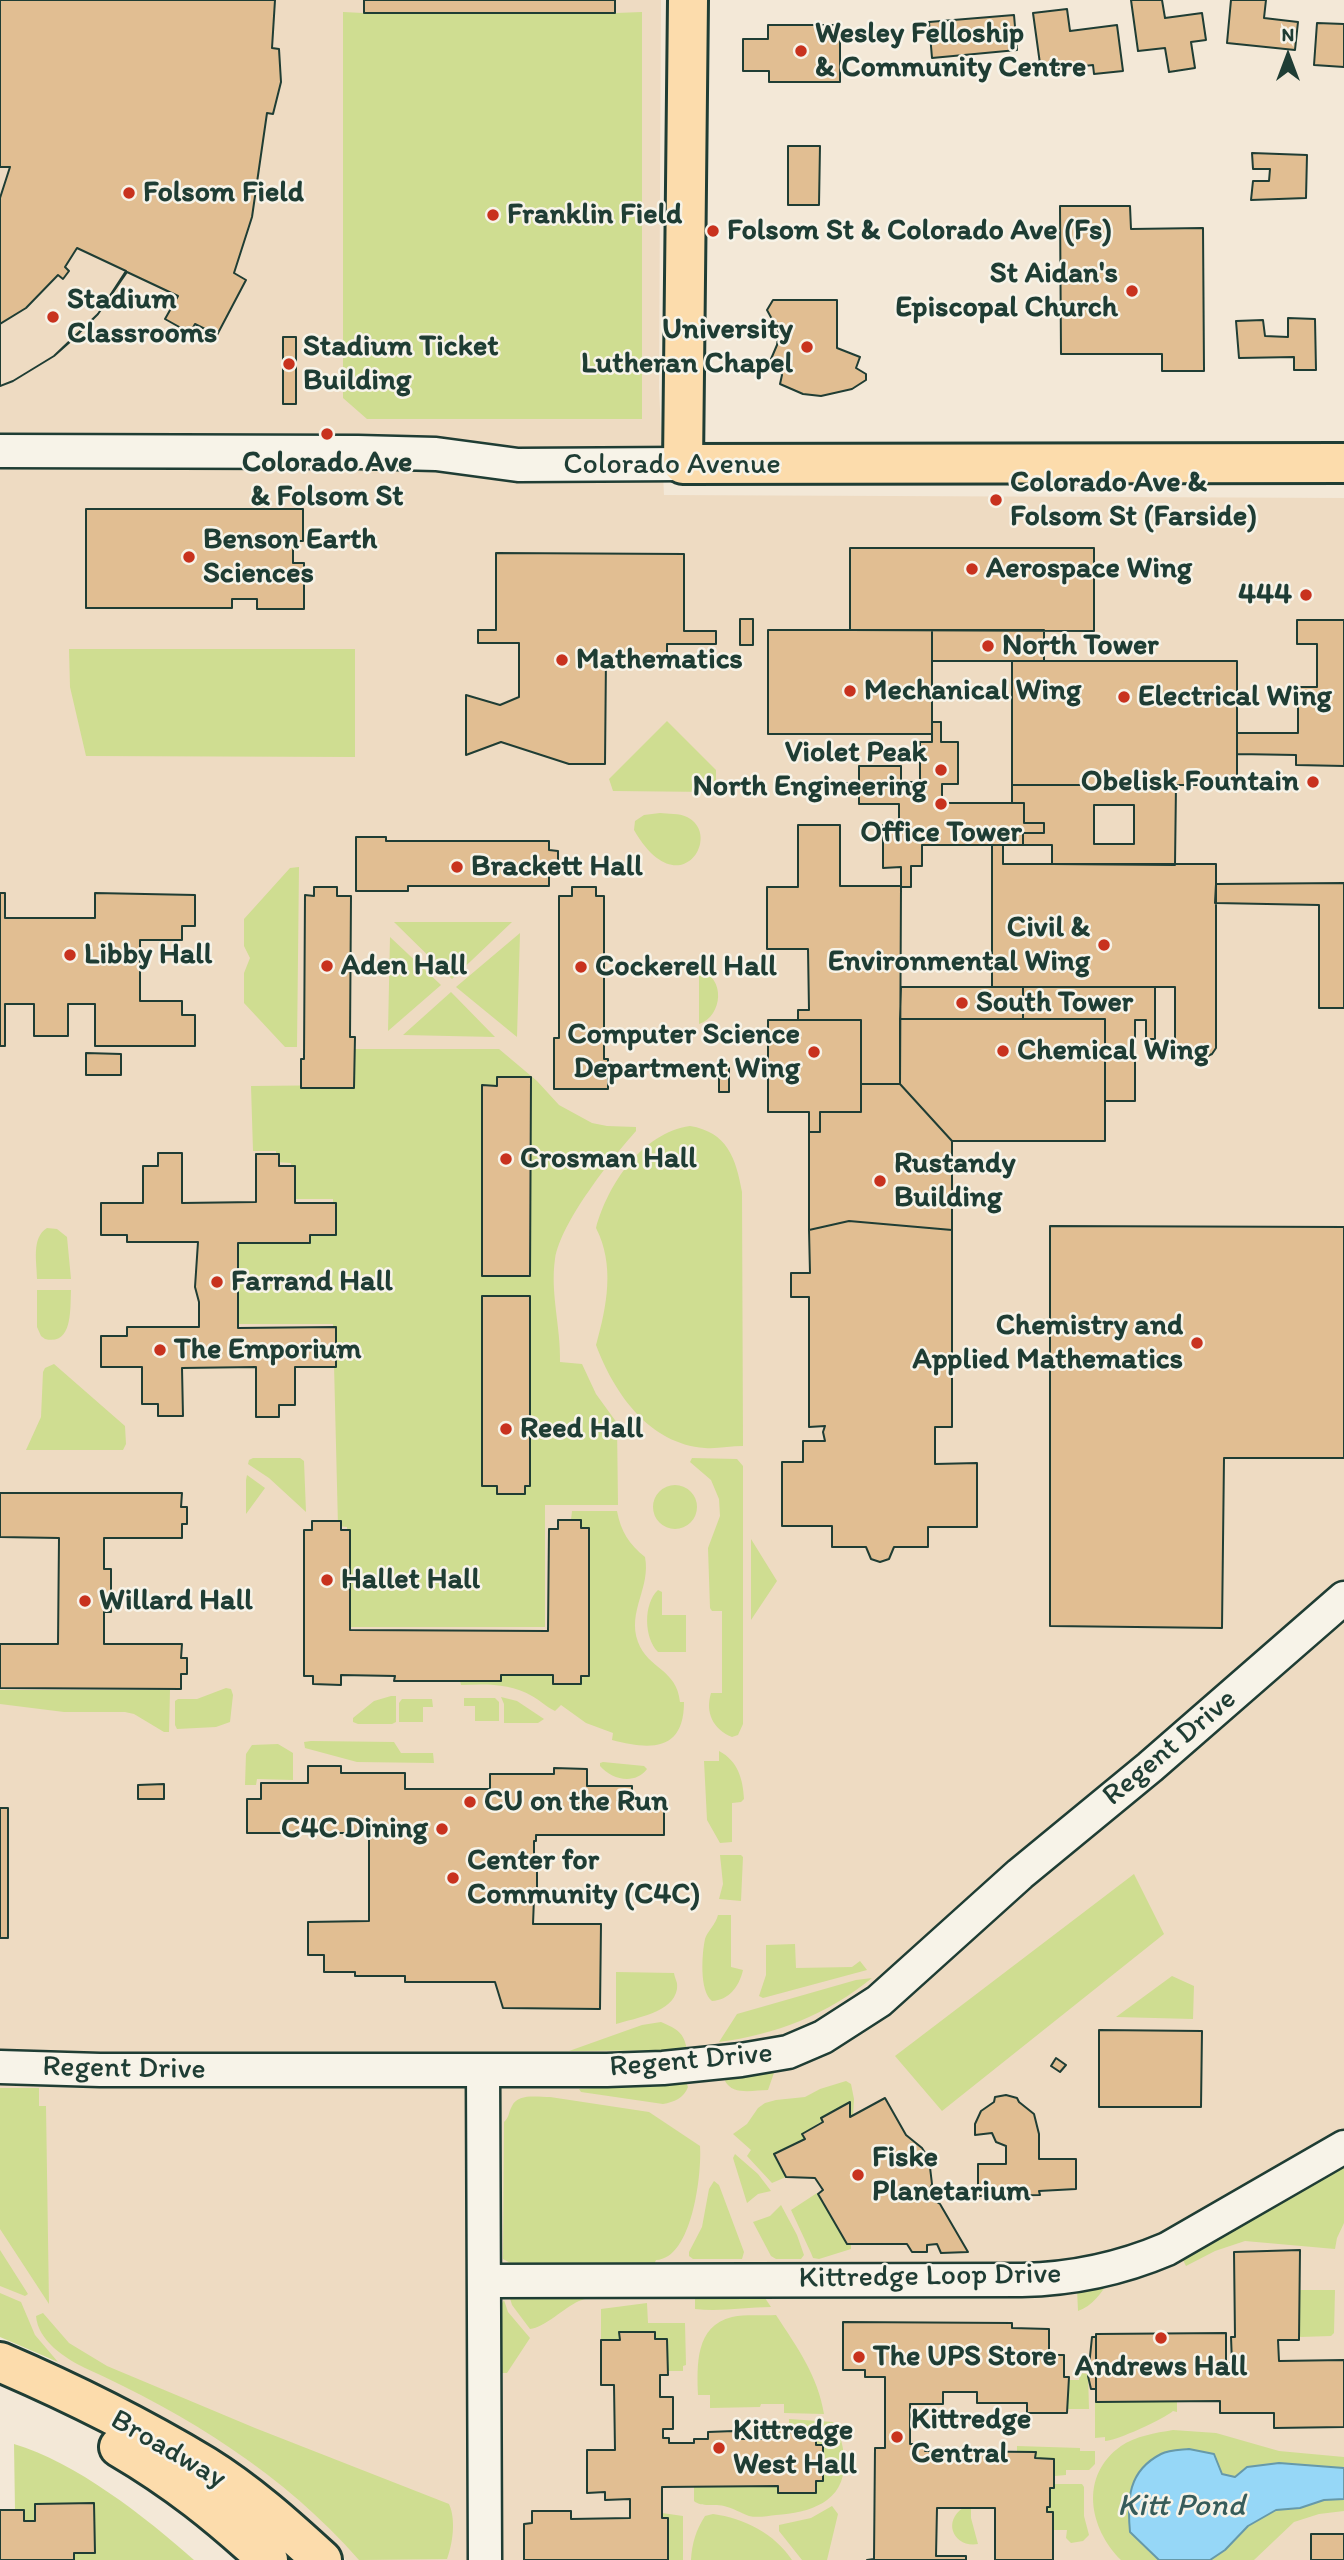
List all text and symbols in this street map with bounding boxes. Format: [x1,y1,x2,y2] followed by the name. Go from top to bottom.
[815,16,1086,86] place label: Wesley Felloship & Community Centre
[1253,21,1323,91] north arrow
[1282,23,1294,46] text: N
[793,43,809,59] marker: Wesley Felloship & Community Centre
[143,175,304,211] place label: Folsom Field
[121,185,137,201] marker: Folsom Field
[507,197,682,233] place label: Franklin Field
[485,207,501,223] marker: Franklin Field
[727,213,1112,249] place label: Folsom St & Colorado Ave (Fs)
[705,223,721,239] marker: Folsom St & Colorado Ave (Fs)
[895,256,1118,326] place label: St Aidan's Episcopal Church
[67,282,217,352] place label: Stadium Classrooms
[1124,283,1140,299] marker: St Aidan's Episcopal Church
[45,309,61,325] marker: Stadium Classrooms
[581,312,793,382] place label: University Lutheran Chapel
[303,329,499,400] place label: Stadium Ticket Building
[799,339,815,355] marker: University Lutheran Chapel
[281,356,297,372] marker: Stadium Ticket Building
[319,426,335,442] marker: Colorado Ave & Folsom St
[242,445,412,516] place label: Colorado Ave & Folsom St
[563,447,781,483] street label: Colorado Avenue
[1010,465,1257,536] place label: Colorado Ave & Folsom St (Farside)
[988,492,1004,508] marker: Colorado Ave & Folsom St (Farside)
[203,522,377,592] place label: Benson Earth Sciences
[181,549,197,565] marker: Benson Earth Sciences
[986,551,1192,587] place label: Aerospace Wing
[964,561,980,577] marker: Aerospace Wing
[1238,577,1292,613] place label: 444
[1298,587,1314,603] marker: 444
[1002,628,1159,664] place label: North Tower
[980,638,996,654] marker: North Tower
[576,642,743,678] place label: Mathematics
[554,652,570,668] marker: Mathematics
[864,673,1081,709] place label: Mechanical Wing
[1138,679,1332,715] place label: Electrical Wing
[842,683,858,699] marker: Mechanical Wing
[1116,689,1132,705] marker: Electrical Wing
[693,735,927,806] place label: Violet Peak North Engineering
[933,762,949,778] marker: Violet Peak North Engineering
[1081,764,1299,800] place label: Obelisk Fountain
[1305,774,1321,790] marker: Obelisk Fountain
[933,796,949,812] marker: Office Tower
[860,815,1022,851] place label: Office Tower
[471,849,643,885] place label: Brackett Hall
[449,859,465,875] marker: Brackett Hall
[828,910,1090,981] place label: Civil & Environmental Wing
[84,937,212,973] place label: Libby Hall
[1096,937,1112,953] marker: Civil & Environmental Wing
[62,947,78,963] marker: Libby Hall
[341,948,467,984] place label: Aden Hall
[595,949,777,985] place label: Cockerell Hall
[319,958,335,974] marker: Aden Hall
[573,959,589,975] marker: Cockerell Hall
[976,985,1133,1021] place label: South Tower
[954,995,970,1011] marker: South Tower
[567,1017,800,1088] place label: Computer Science Department Wing
[1017,1033,1209,1069] place label: Chemical Wing
[995,1043,1011,1059] marker: Chemical Wing
[806,1044,822,1060] marker: Computer Science Department Wing
[520,1141,697,1177] place label: Crosman Hall
[894,1146,1016,1216] place label: Rustandy Building
[498,1151,514,1167] marker: Crosman Hall
[872,1173,888,1189] marker: Rustandy Building
[231,1264,393,1300] place label: Farrand Hall
[209,1274,225,1290] marker: Farrand Hall
[913,1308,1183,1378] place label: Chemistry and Applied Mathematics
[174,1332,361,1368] place label: The Emporium
[1189,1335,1205,1351] marker: Chemistry and Applied Mathematics
[152,1342,168,1358] marker: The Emporium
[520,1411,643,1447] place label: Reed Hall
[498,1421,514,1437] marker: Reed Hall
[341,1562,480,1598] place label: Hallet Hall
[319,1572,335,1588] marker: Hallet Hall
[99,1583,253,1619] place label: Willard Hall
[77,1593,93,1609] marker: Willard Hall
[1096,1682,1244,1814] street label: Regent Drive
[484,1784,668,1820] place label: CU on the Run
[462,1794,478,1810] marker: CU on the Run
[281,1811,428,1847] place label: C4C Dining
[434,1821,450,1837] marker: C4C Dining
[467,1843,700,1913] place label: Center for Community (C4C)
[445,1870,461,1886] marker: Center for Community (C4C)
[608,2036,774,2086] street label: Regent Drive
[42,2050,206,2088] street label: Regent Drive
[872,2140,1030,2210] place label: Fiske Planetarium
[850,2167,866,2183] marker: Fiske Planetarium
[798,2257,1062,2297] street label: Kittredge Loop Drive
[1153,2330,1169,2346] marker: Andrews Hall
[873,2339,1057,2375] place label: The UPS Store
[851,2349,867,2365] marker: The UPS Store
[1075,2349,1247,2385] place label: Andrews Hall
[911,2402,1031,2472] place label: Kittredge Central
[104,2403,232,2497] street label: Broadway
[733,2413,857,2484] place label: Kittredge West Hall
[889,2429,905,2445] marker: Kittredge Central
[711,2440,727,2456] marker: Kittredge West Hall
[1117,2488,1245,2526] water label: Kitt Pond

